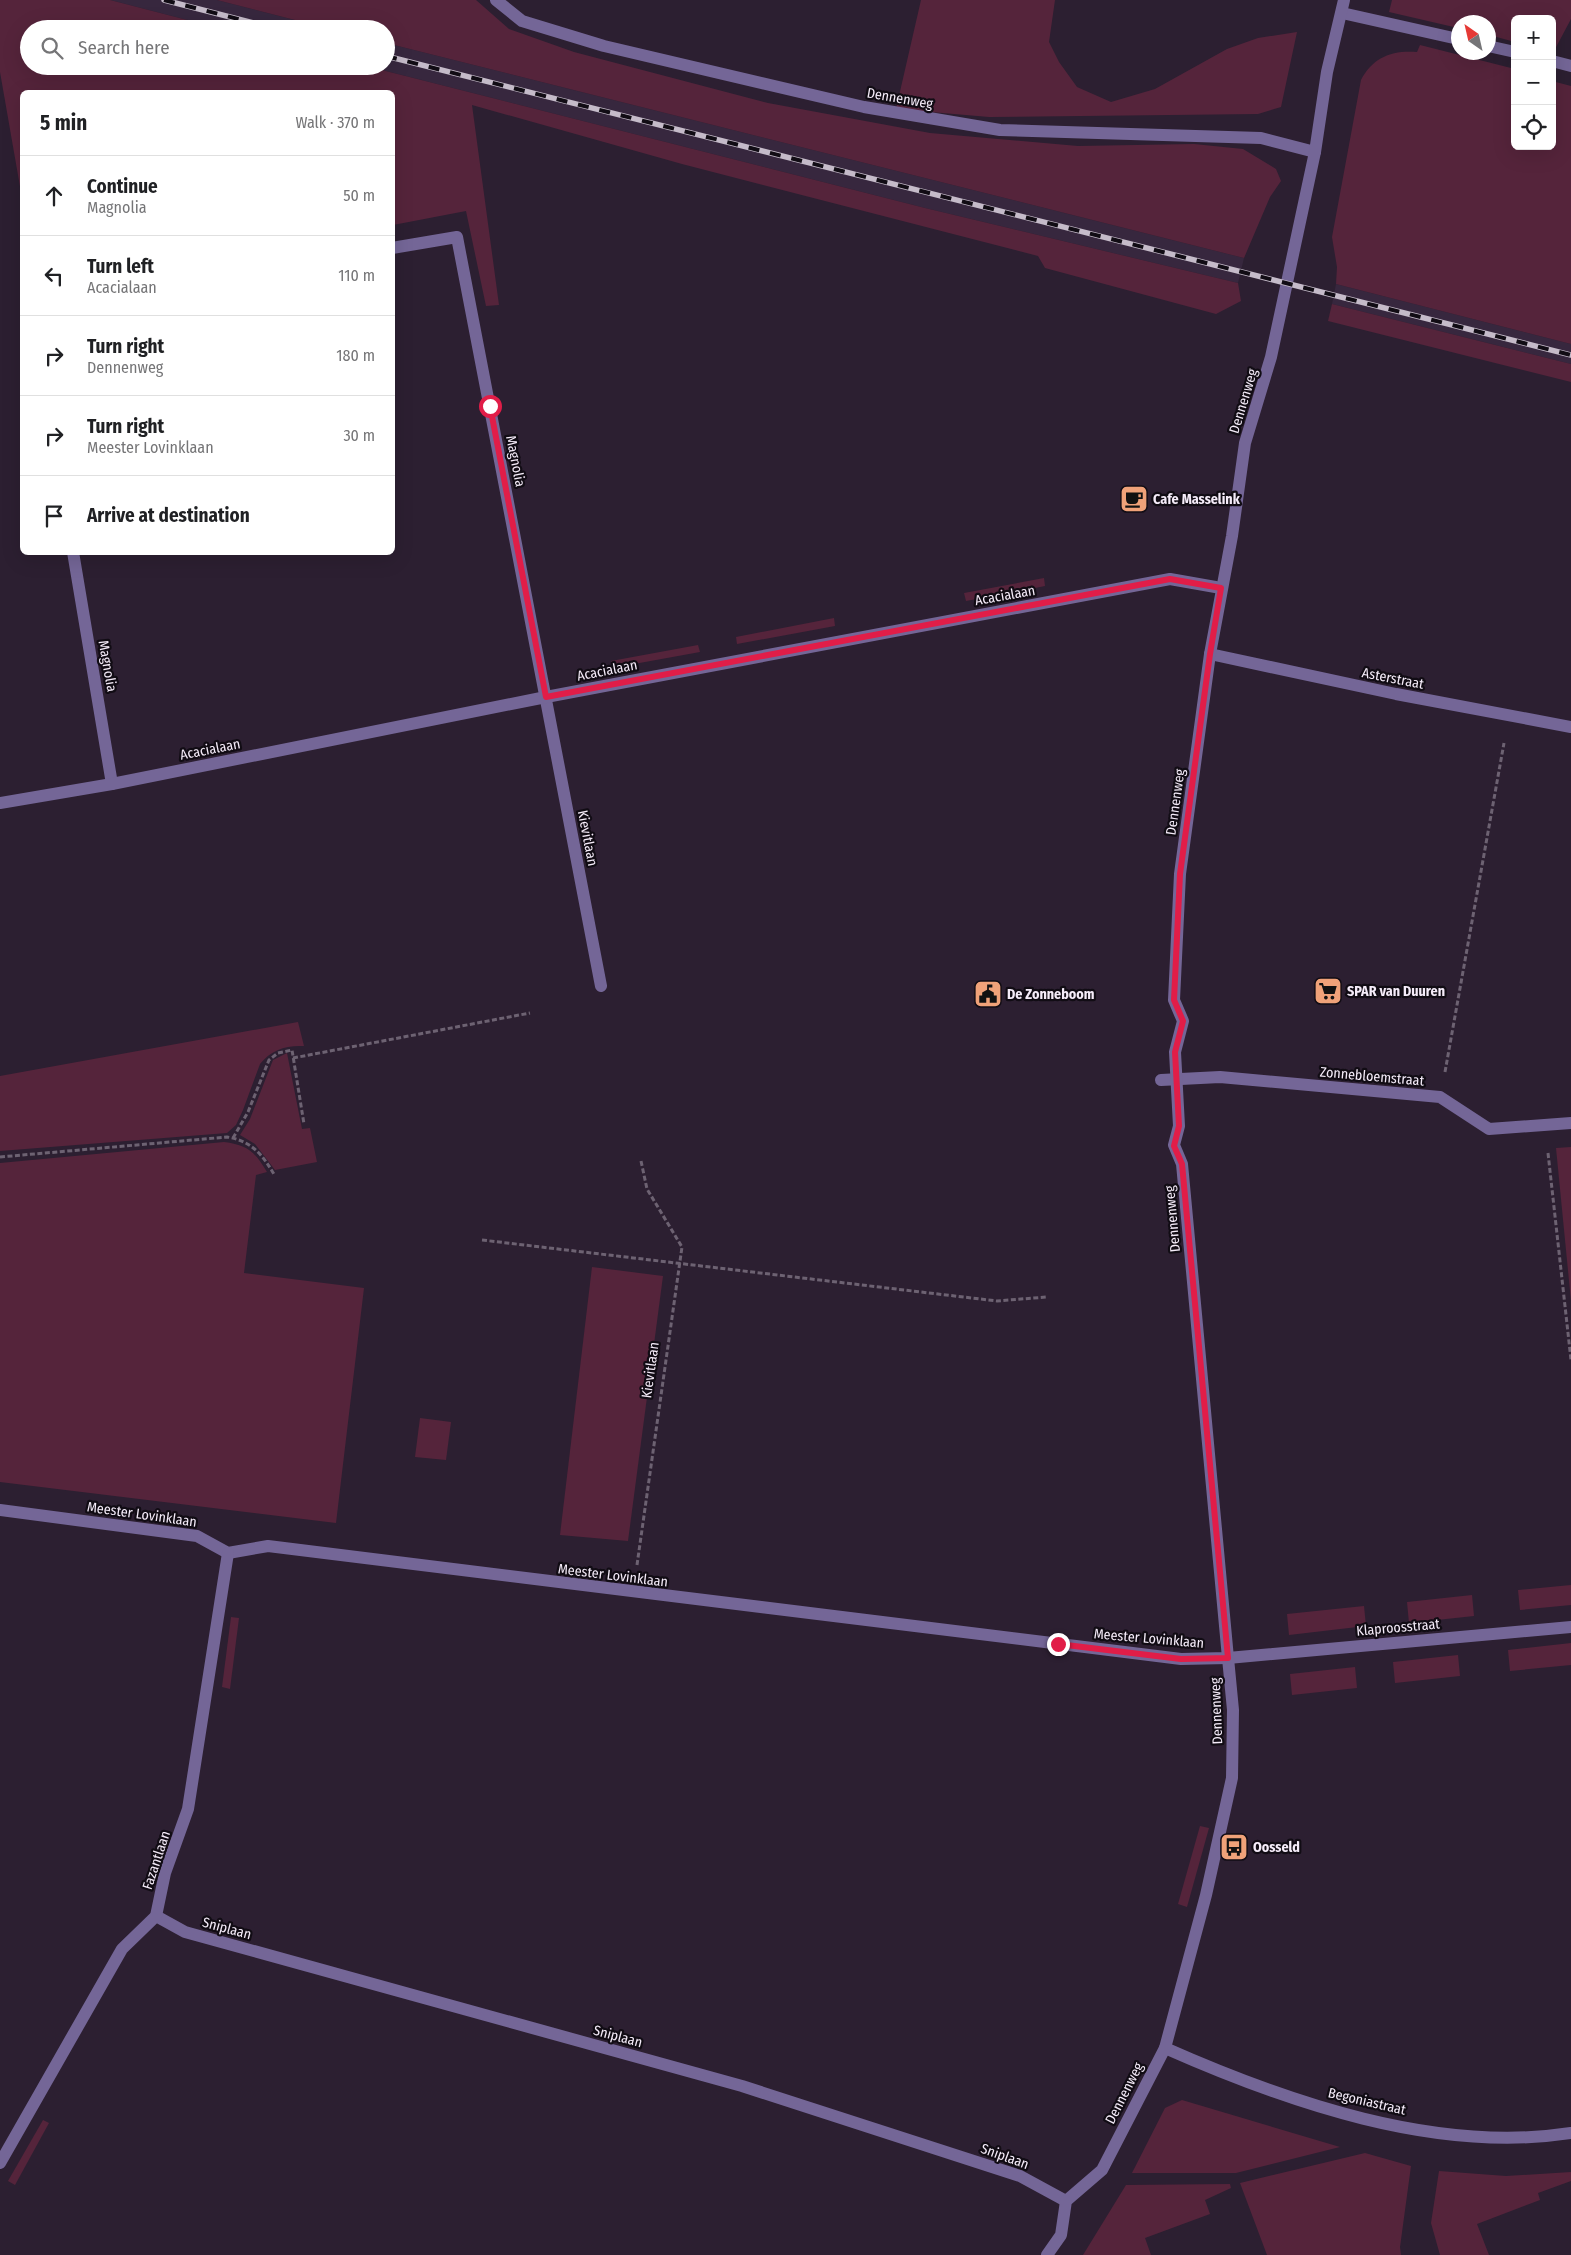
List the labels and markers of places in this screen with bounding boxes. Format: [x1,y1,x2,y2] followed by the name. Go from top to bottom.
[1119,484,1149,514] cafe icon: Cafe Masselink
[1153,491,1241,508] place label: Cafe Masselink
[1313,976,1343,1006] supermarket icon: SPAR van Duuren
[973,979,1003,1009] public building icon: De Zonneboom
[1347,983,1445,1000] place label: SPAR van Duuren
[1007,986,1095,1003] place label: De Zonneboom
[1219,1832,1249,1862] bus stop icon: Oosseld
[1253,1839,1300,1856] place label: Oosseld

